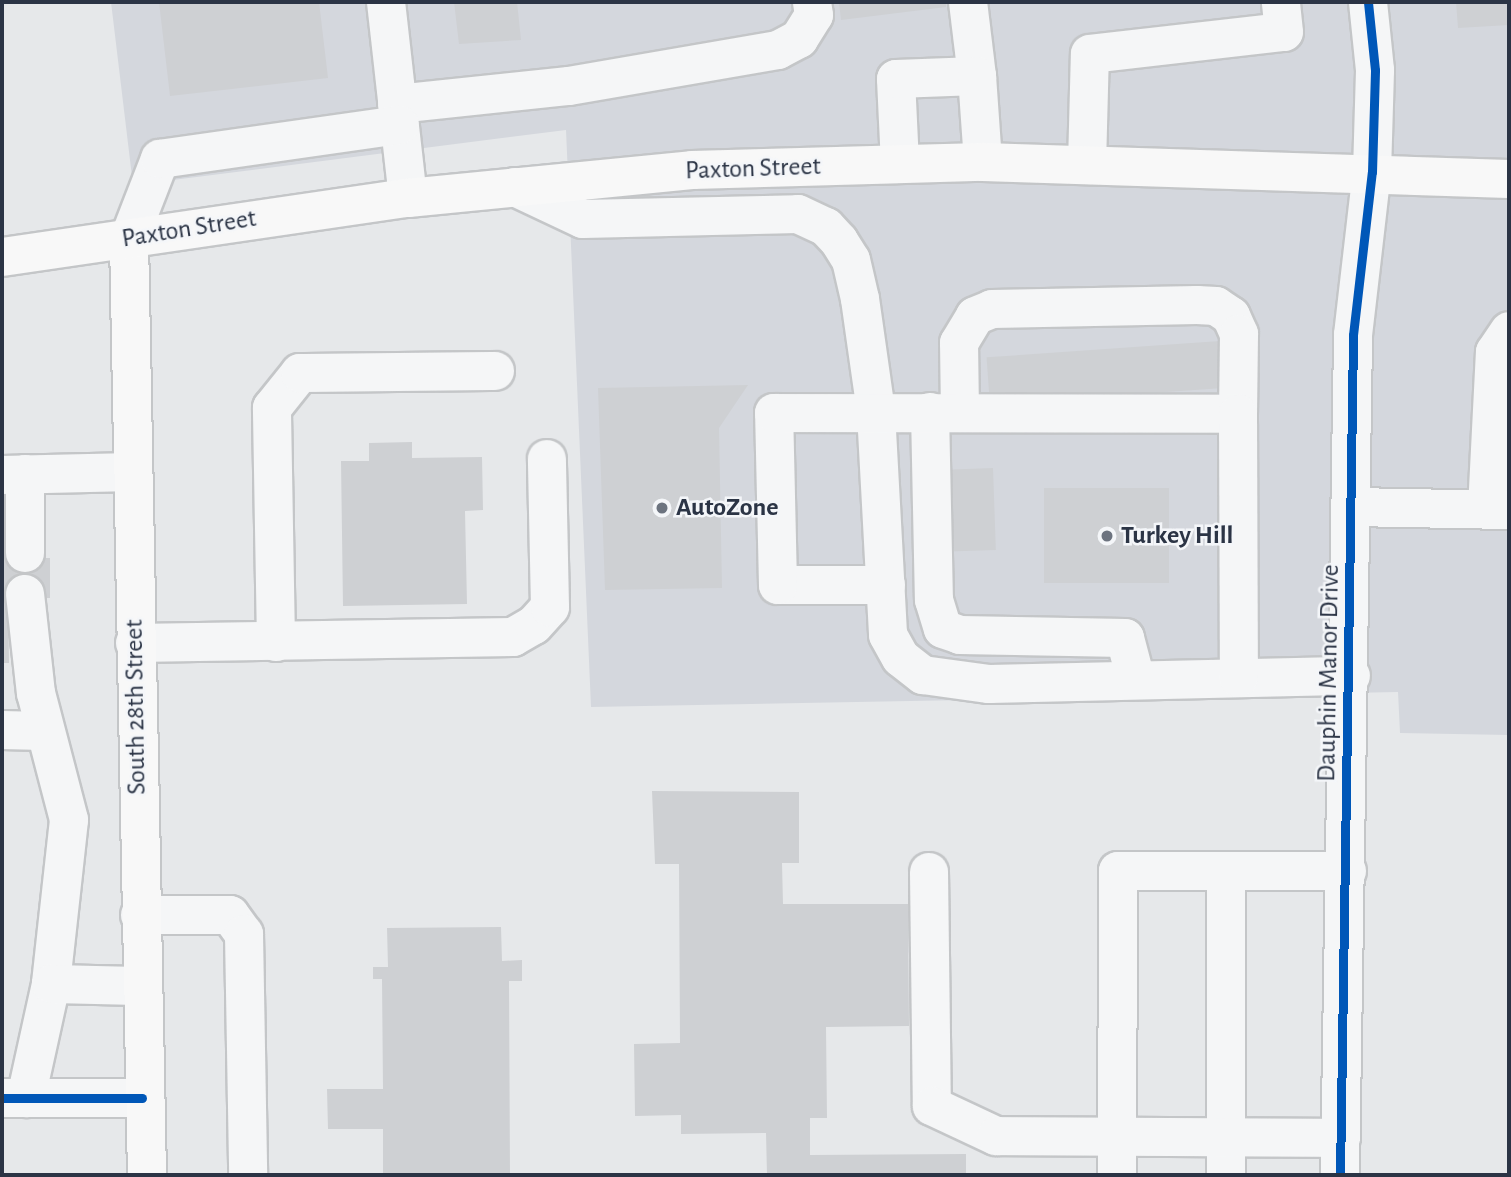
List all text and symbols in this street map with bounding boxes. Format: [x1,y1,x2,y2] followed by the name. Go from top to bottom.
[685,151,821,187] street label: Paxton Street
[120,203,258,255] street label: Paxton Street
[676,492,778,524] place label: AutoZone
[654,500,670,516] marker: AutoZone
[1121,520,1233,552] place label: Turkey Hill
[1099,528,1115,544] marker: Turkey Hill
[1312,564,1346,782] street label: Dauphin Manor Drive
[119,619,153,795] street label: South 28th Street

